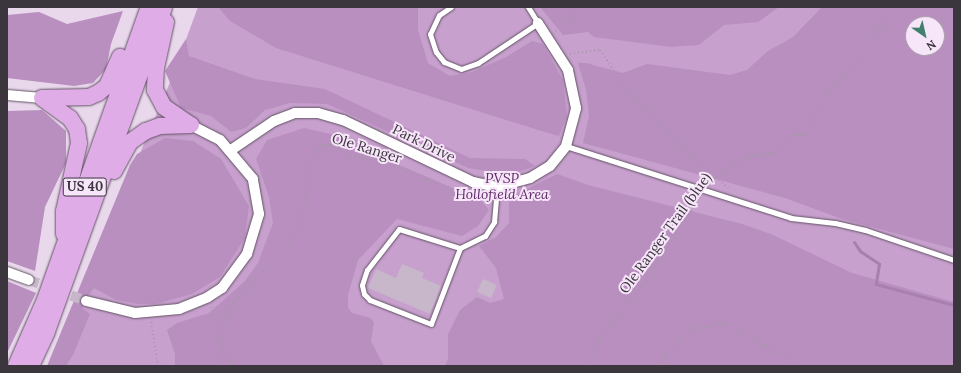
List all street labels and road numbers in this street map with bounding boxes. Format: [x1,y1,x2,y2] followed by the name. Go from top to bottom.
[390,121,458,165] street label: Park Drive
[330,129,404,167] street label: Ole Ranger
[616,169,714,297] street label: Ole Ranger Trail (blue)
[62,176,108,198] road number: US 40

